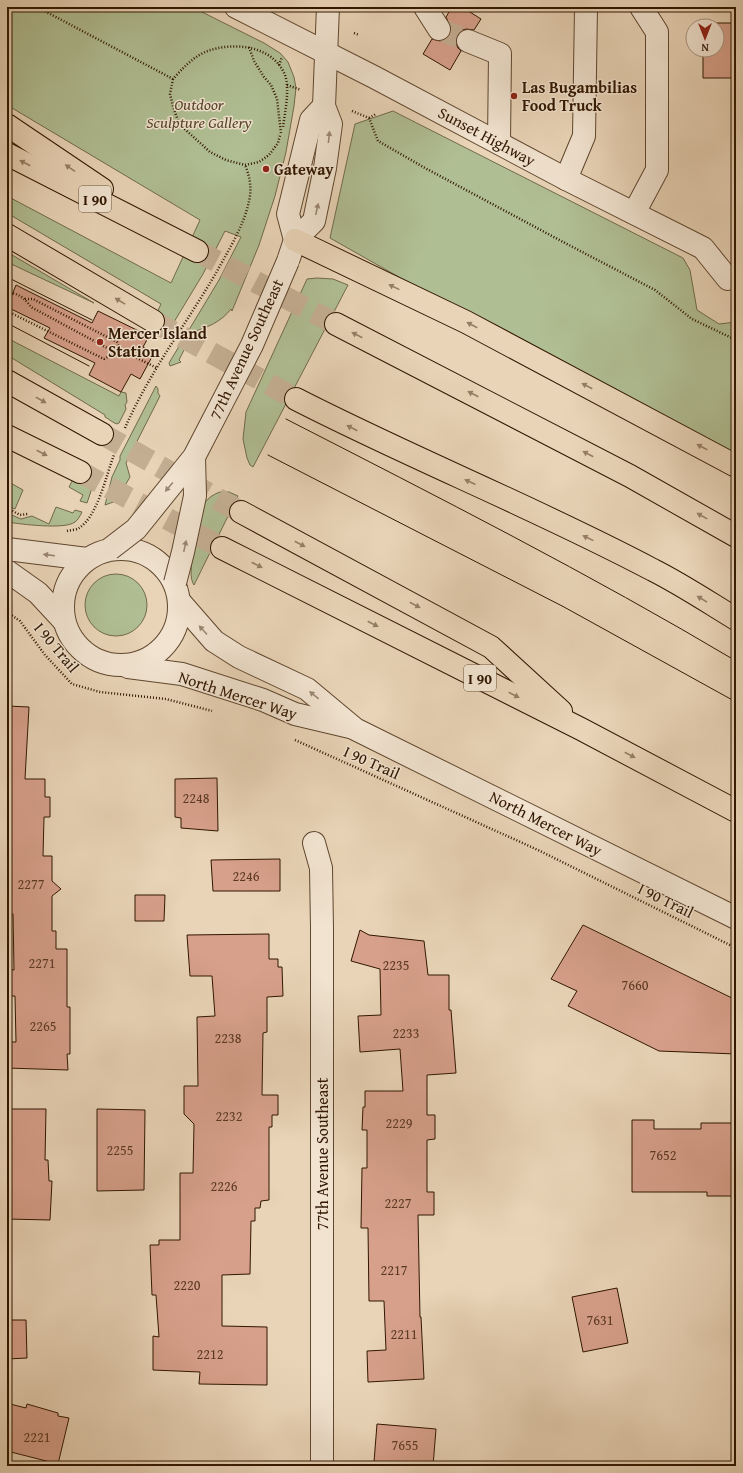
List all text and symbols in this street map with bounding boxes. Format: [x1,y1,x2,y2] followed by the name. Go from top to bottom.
[685,18,725,58] north arrow
[701,40,709,56] text: N
[522,75,637,117] place label: Las Bugambilias Food Truck
[509,91,519,101] marker: Las Bugambilias Food Truck
[146,92,252,134] park label: Outdoor Sculpture Gallery
[434,100,540,172] street label: Sunset Highway
[326,131,333,143] one-way arrow
[274,157,334,181] place label: Gateway
[19,159,30,166] one-way arrow
[65,164,75,172] one-way arrow
[261,164,271,174] marker: Gateway
[79,186,111,212] road number: I 90
[314,203,320,215] one-way arrow
[203,274,289,423] street label: 77th Avenue Southeast
[388,284,400,290] one-way arrow
[114,298,126,305] one-way arrow
[108,321,208,363] place label: Mercer Island Station
[466,322,478,329] one-way arrow
[351,331,363,338] one-way arrow
[95,337,105,347] marker: Mercer Island Station
[581,383,593,389] one-way arrow
[467,390,479,397] one-way arrow
[35,397,47,403] one-way arrow
[346,425,358,431] one-way arrow
[696,444,707,450] one-way arrow
[36,450,48,456] one-way arrow
[582,450,594,457] one-way arrow
[465,479,476,485] one-way arrow
[165,482,174,493] one-way arrow
[696,513,708,520] one-way arrow
[582,535,593,541] one-way arrow
[182,539,188,552] one-way arrow
[295,540,306,547] one-way arrow
[43,552,55,558] one-way arrow
[251,562,263,568] one-way arrow
[696,595,708,602] one-way arrow
[409,602,421,609] one-way arrow
[29,617,86,678] street label: I 90 Trail
[367,621,379,627] one-way arrow
[199,624,208,635] one-way arrow
[176,664,301,726] street label: North Mercer Way
[464,665,496,691] road number: I 90
[309,691,320,700] one-way arrow
[508,692,520,698] one-way arrow
[340,739,404,785] street label: I 90 Trail
[624,752,636,758] one-way arrow
[485,784,607,862] street label: North Mercer Way
[183,788,210,808] house number: 2248
[233,866,260,886] house number: 2246
[18,874,45,894] house number: 2277
[634,876,698,924] street label: I 90 Trail
[29,953,55,973] house number: 2271
[383,955,409,975] house number: 2235
[622,975,649,995] house number: 7660
[30,1016,56,1036] house number: 2265
[393,1023,419,1043] house number: 2233
[215,1028,242,1048] house number: 2238
[310,1077,334,1230] street label: 77th Avenue Southeast
[216,1106,242,1126] house number: 2232
[386,1113,413,1133] house number: 2229
[107,1140,133,1160] house number: 2255
[650,1145,676,1165] house number: 7652
[211,1176,238,1196] house number: 2226
[385,1193,412,1213] house number: 2227
[381,1260,408,1280] house number: 2217
[174,1275,201,1295] house number: 2220
[587,1310,613,1330] house number: 7631
[391,1324,417,1344] house number: 2211
[197,1344,223,1364] house number: 2212
[24,1427,50,1447] house number: 2221
[392,1435,418,1455] house number: 7655

